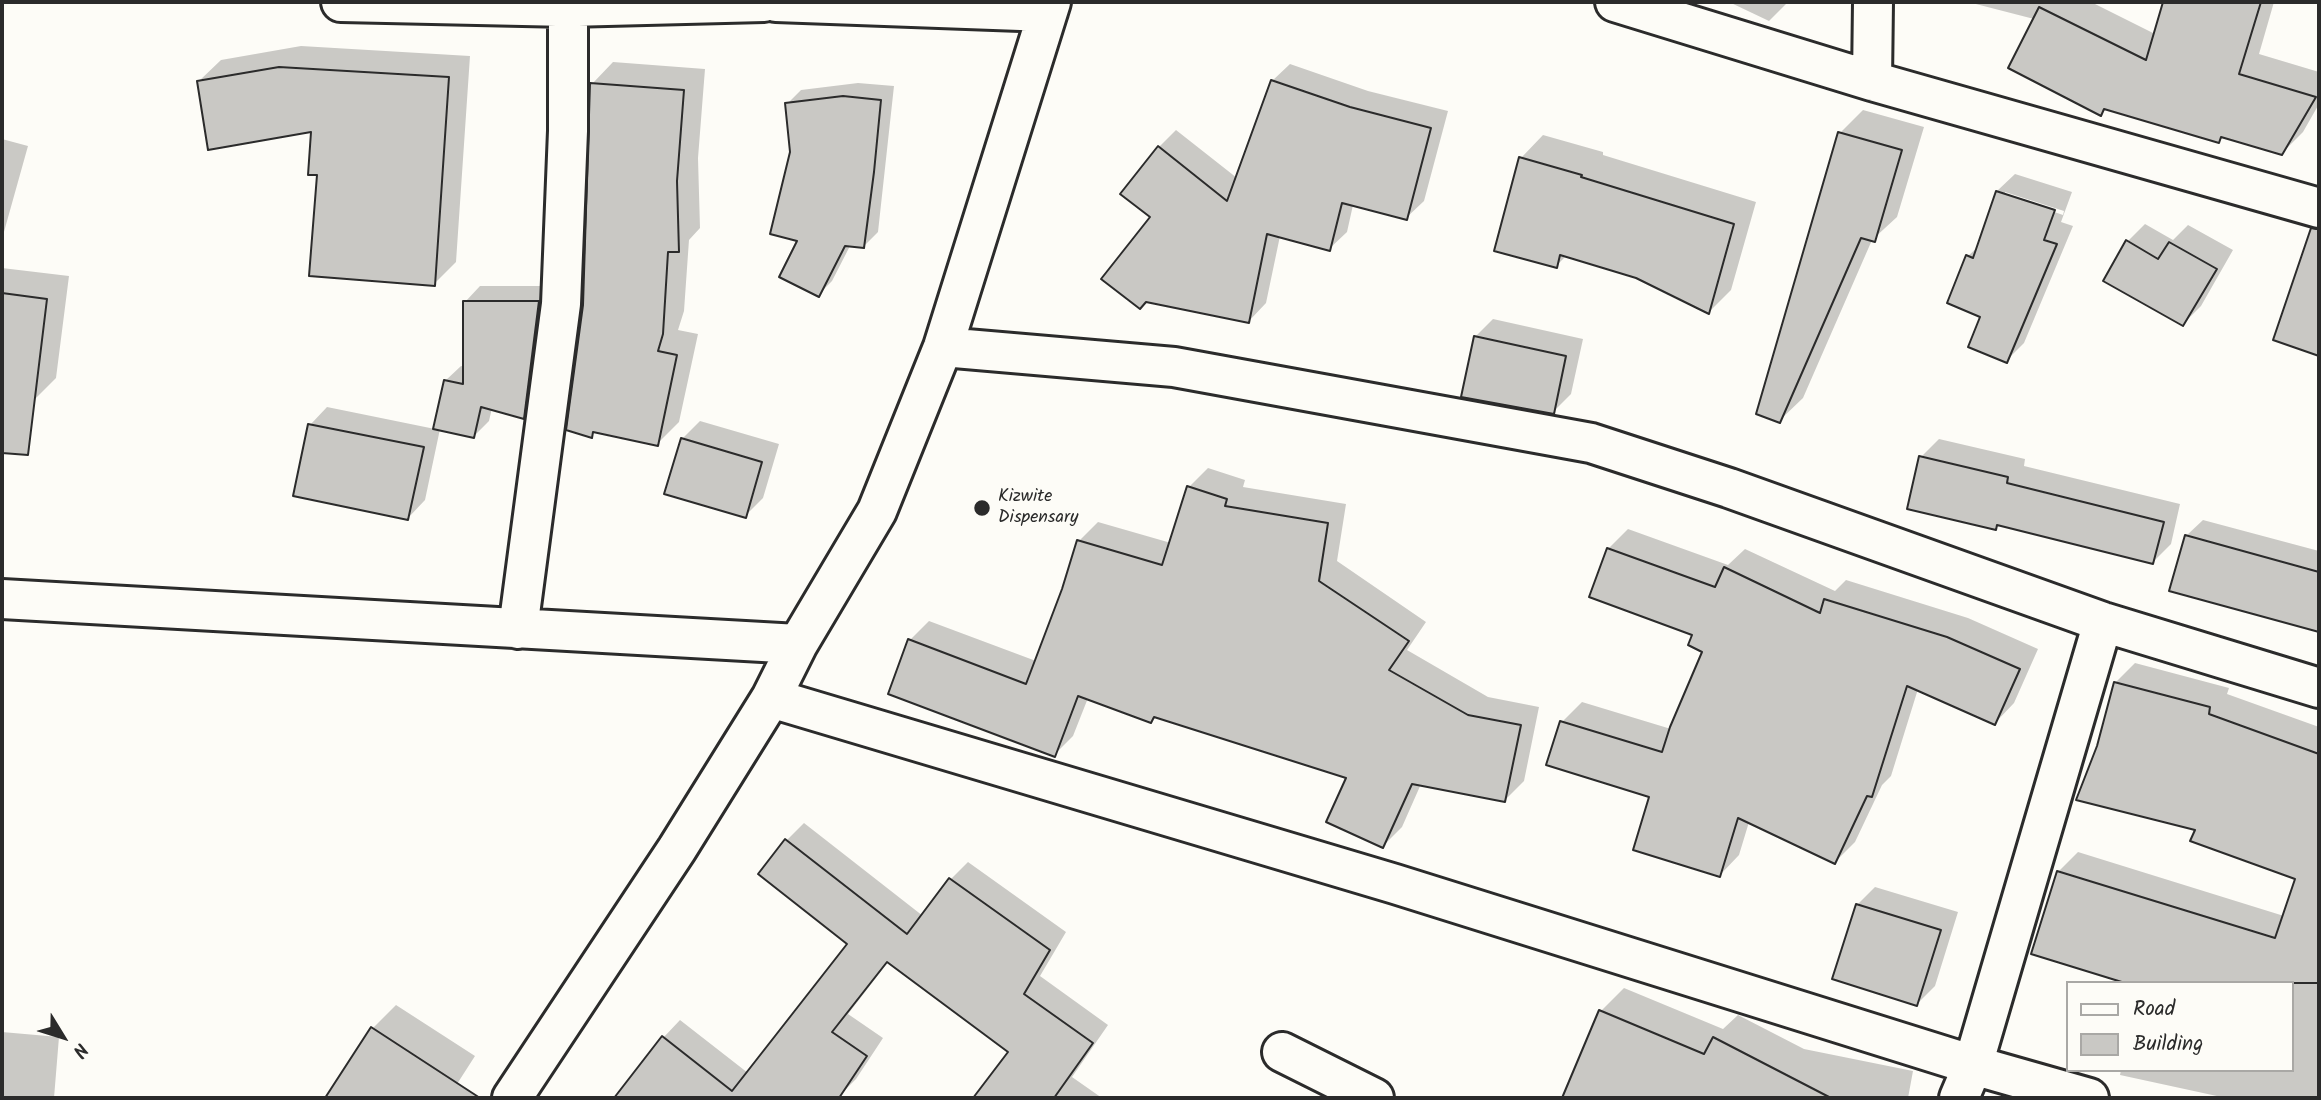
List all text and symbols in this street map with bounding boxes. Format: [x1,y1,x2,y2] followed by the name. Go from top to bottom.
[998,487,1078,530] place label: Kizwite Dispensary
[972,498,992,518] marker: Kizwite Dispensary
[2066,981,2293,1072] legend
[2133,993,2175,1026] text: Road
[28,1002,98,1072] north arrow
[2133,1028,2203,1061] text: Building
[64,1036,95,1064] text: N

